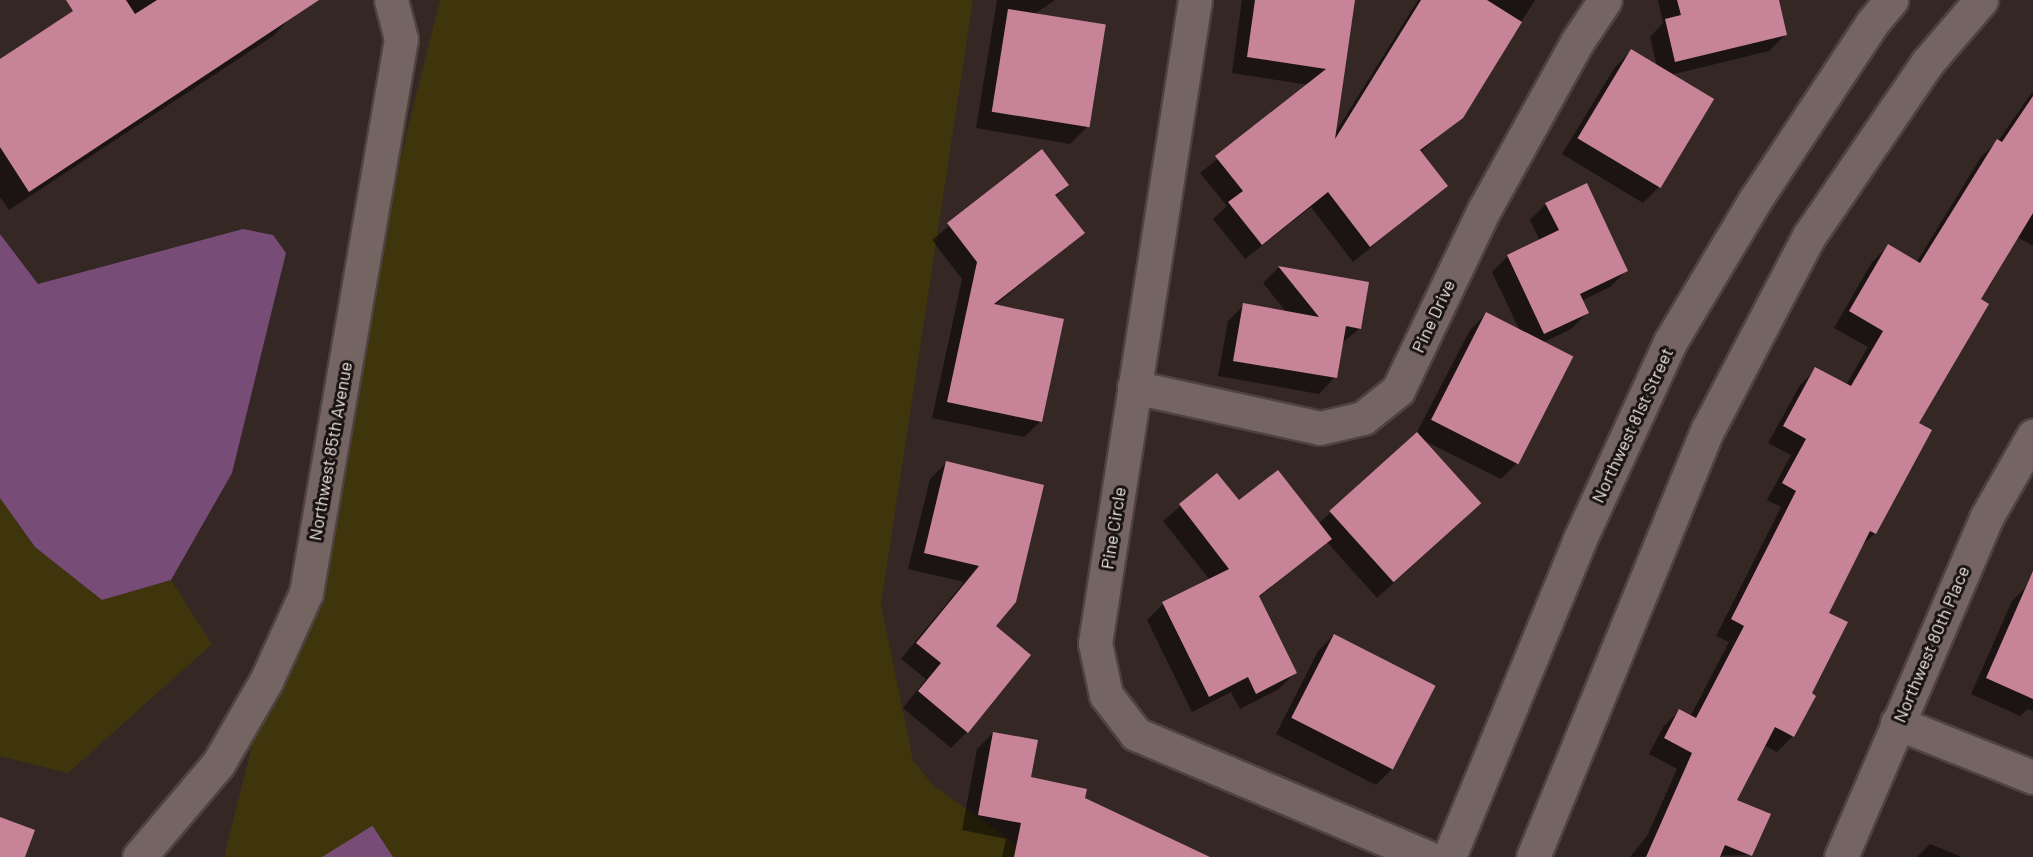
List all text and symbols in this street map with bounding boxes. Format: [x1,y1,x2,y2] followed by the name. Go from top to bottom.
[1407,276,1459,356] street label: Pine Drive
[1587,344,1677,506] street label: Northwest 81st Street
[304,360,356,542] street label: Northwest 85th Avenue
[1096,485,1130,571] street label: Pine Circle
[1888,562,1974,726] street label: Northwest 80th Place

